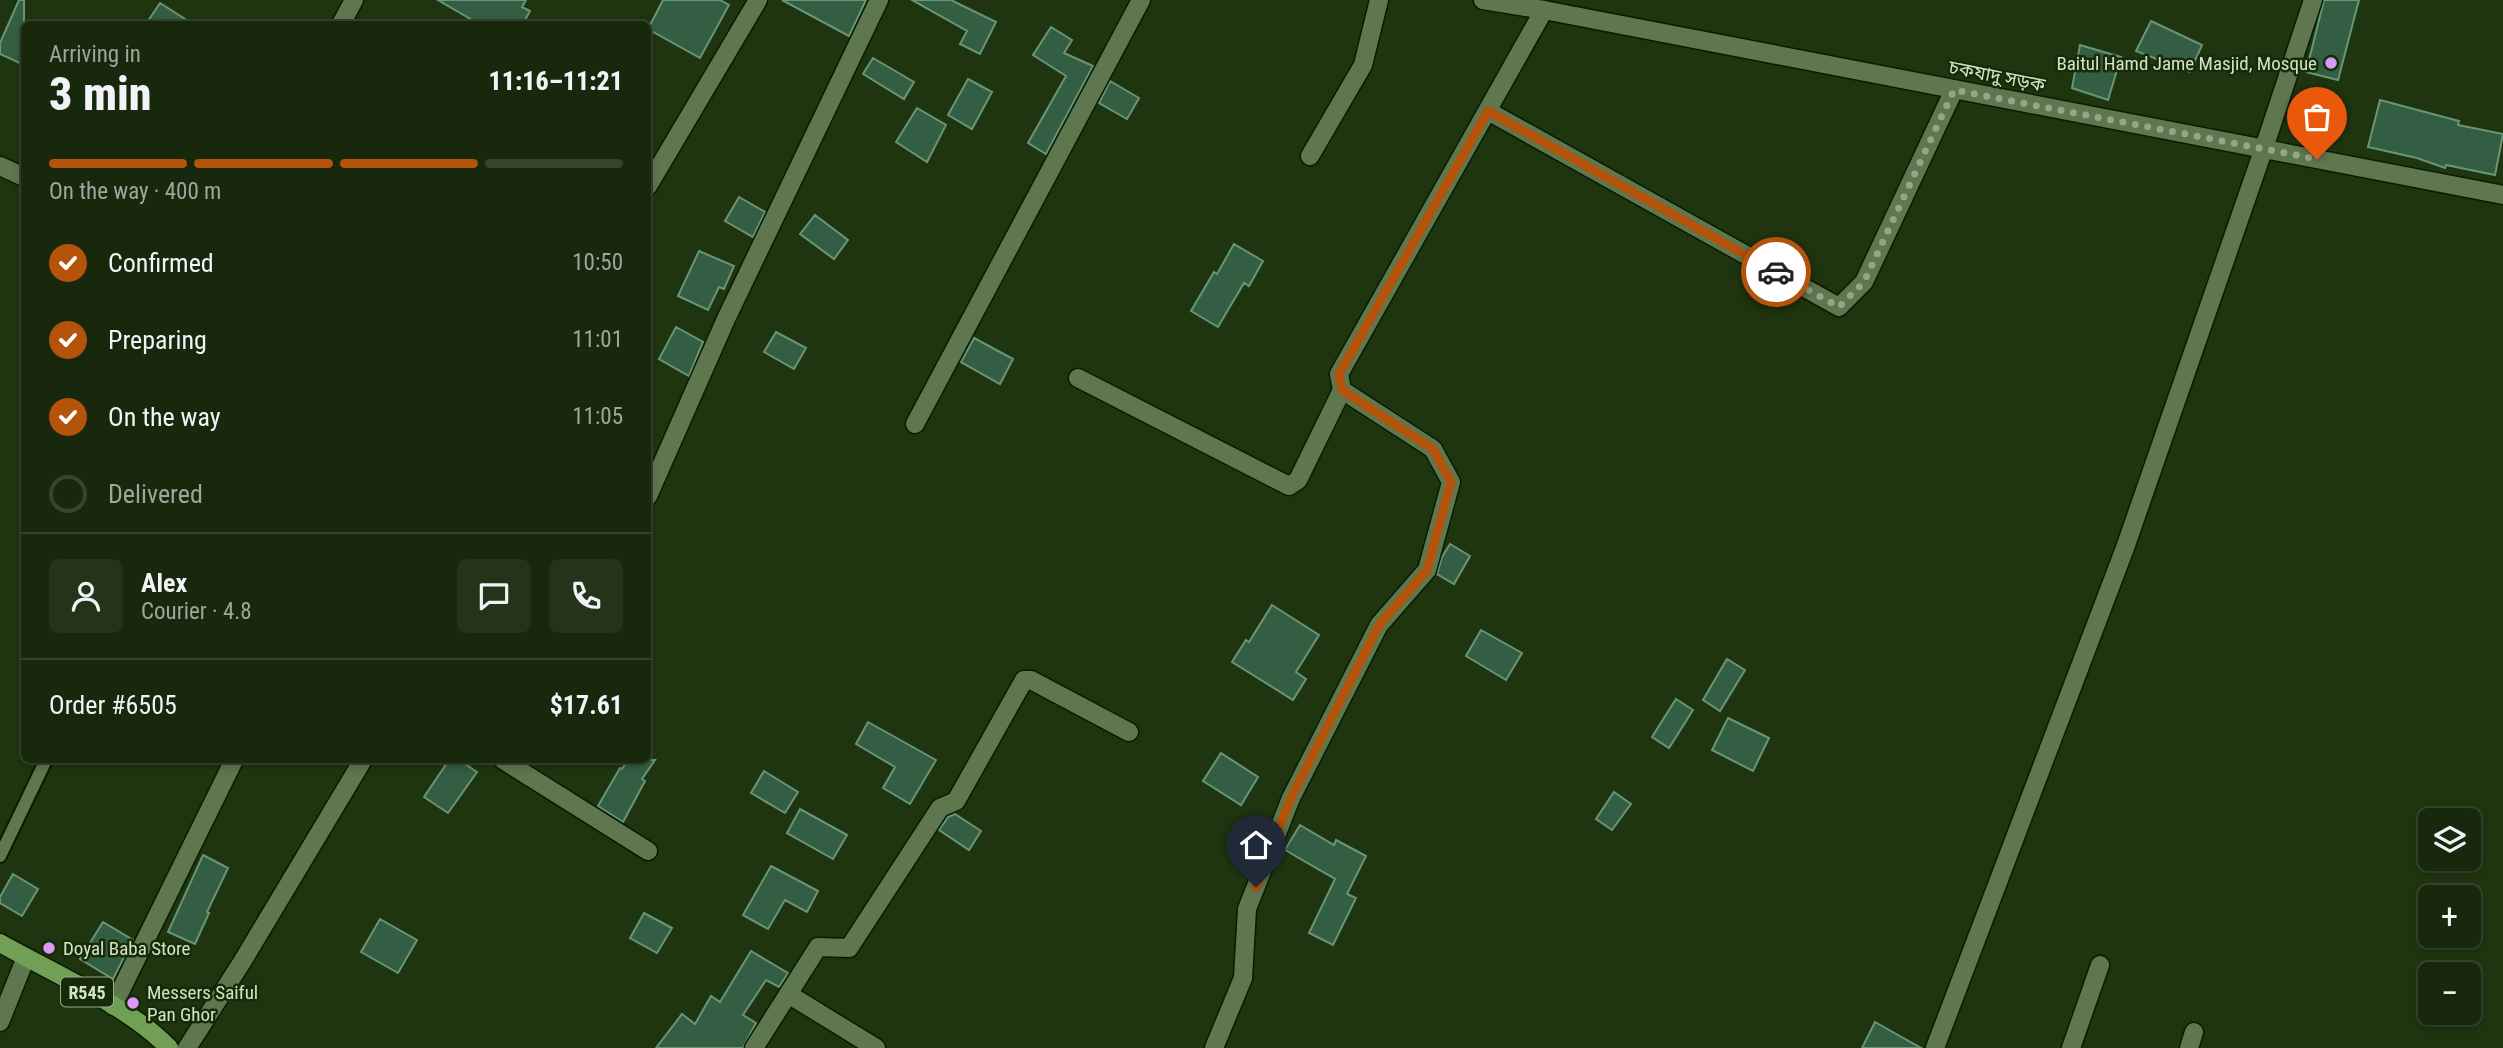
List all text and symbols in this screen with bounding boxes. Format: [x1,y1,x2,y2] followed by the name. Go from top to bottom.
[49,41,141,68] text: Arriving in
[2056,52,2317,75] place label: Baitul Hamd Jame Masjid, Mosque
[1946,55,2048,97] street label: চকযাদু সড়ক
[2323,55,2339,71] marker: Baitul Hamd Jame Masjid, Mosque
[489,66,623,96] text: 11:16–11:21
[49,67,152,121] text: 3 min
[2287,87,2347,159] pin
[2298,98,2336,136] icon: bag
[49,178,221,205] text: On the way · 400 m
[1741,237,1811,307] courier
[49,244,87,282] icon: check
[108,248,214,278] text: Confirmed
[572,249,623,276] text: 10:50
[1757,253,1795,291] icon: car
[49,321,87,359] icon: check
[108,325,207,355] text: Preparing
[572,326,623,353] text: 11:01
[49,398,87,436] icon: check
[108,402,221,432] text: On the way
[572,403,623,430] text: 11:05
[108,479,203,509] text: Delivered
[49,559,123,633] button: person
[457,559,531,633] button: chat
[549,559,623,633] button: phone
[141,568,187,598] text: Alex
[141,598,252,625] text: Courier · 4.8
[49,690,177,720] text: Order #6505
[550,690,623,720] text: $17.61
[2418,808,2481,1025] map controls
[2418,808,2481,871] button: layers
[1226,815,1286,887] pin
[1237,826,1275,864] icon: home
[2418,885,2481,948] button: +
[63,937,191,960] place label: Doyal Baba Store
[41,940,57,956] marker: Doyal Baba Store
[2418,962,2481,1025] button: −
[61,978,113,1007] road number: R545
[147,981,258,1026] place label: Messers Saiful Pan Ghor
[125,995,141,1011] marker: Messers Saiful Pan Ghor

